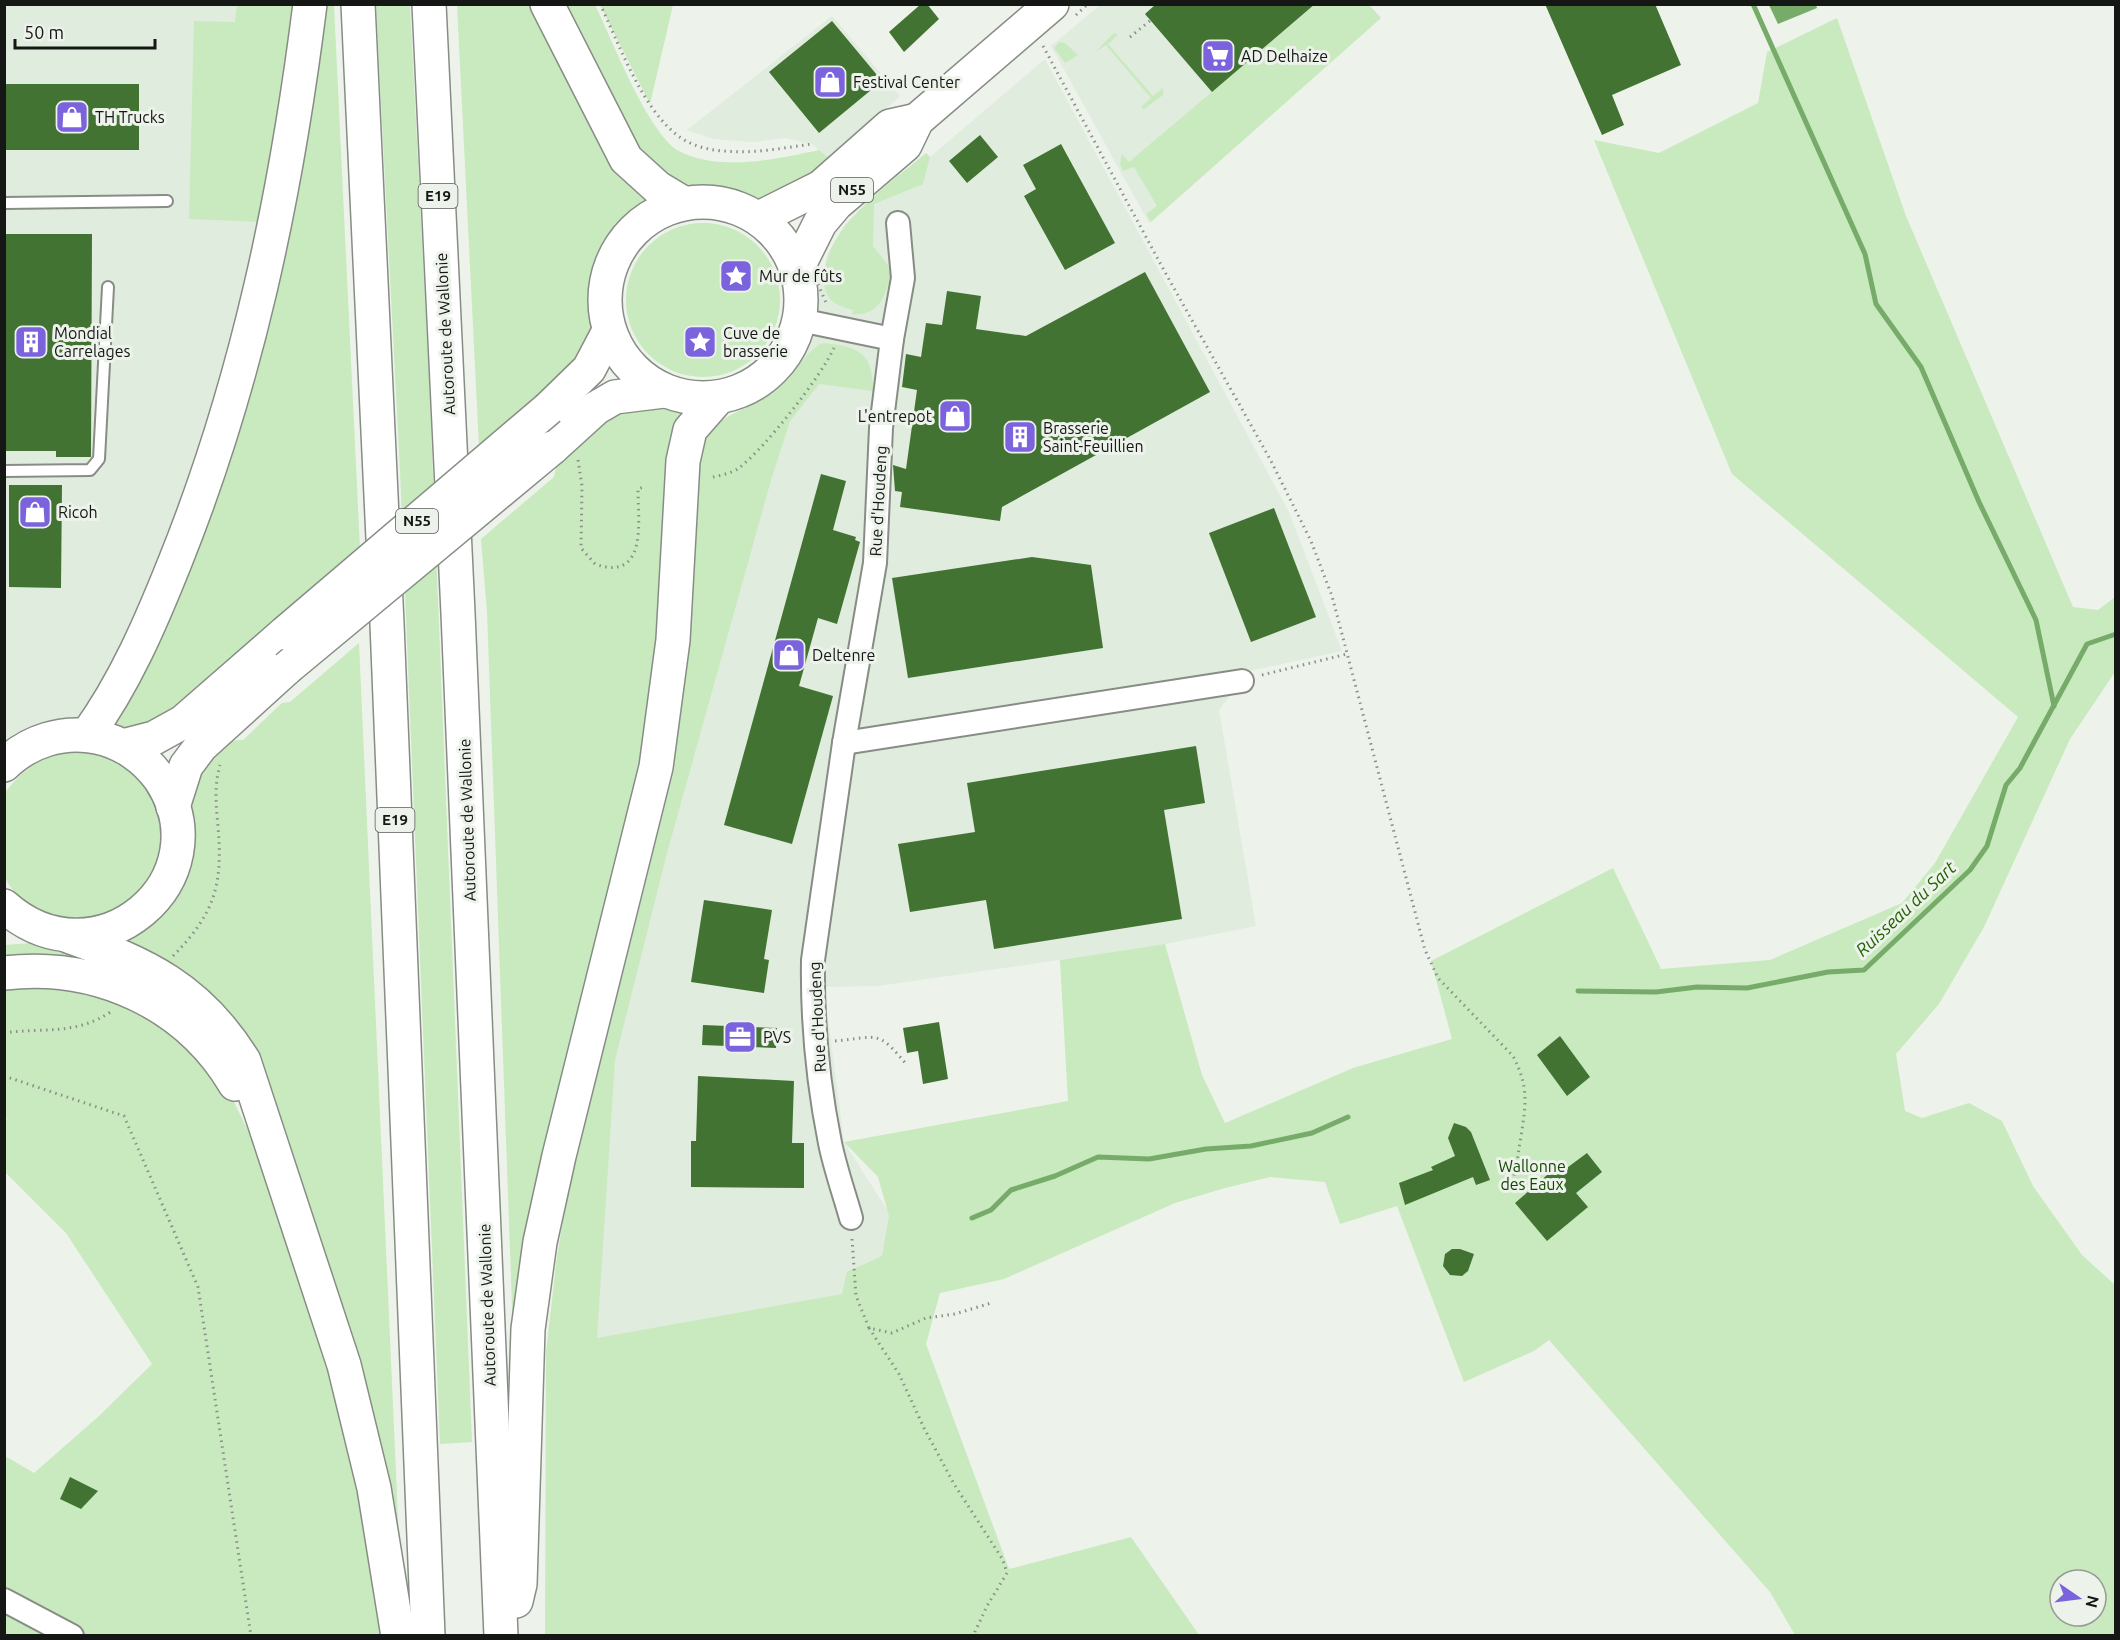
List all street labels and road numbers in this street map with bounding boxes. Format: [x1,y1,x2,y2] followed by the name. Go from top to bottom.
[831,178,873,202] road number: N55
[418,184,458,208] road number: E19
[432,252,458,416] street label: Autoroute de Wallonie
[866,445,890,557] street label: Rue d'Houdeng
[396,509,438,533] road number: N55
[455,738,479,902] street label: Autoroute de Wallonie
[376,808,414,832] road number: E19
[805,961,829,1073] street label: Rue d'Houdeng
[475,1223,499,1387] street label: Autoroute de Wallonie

